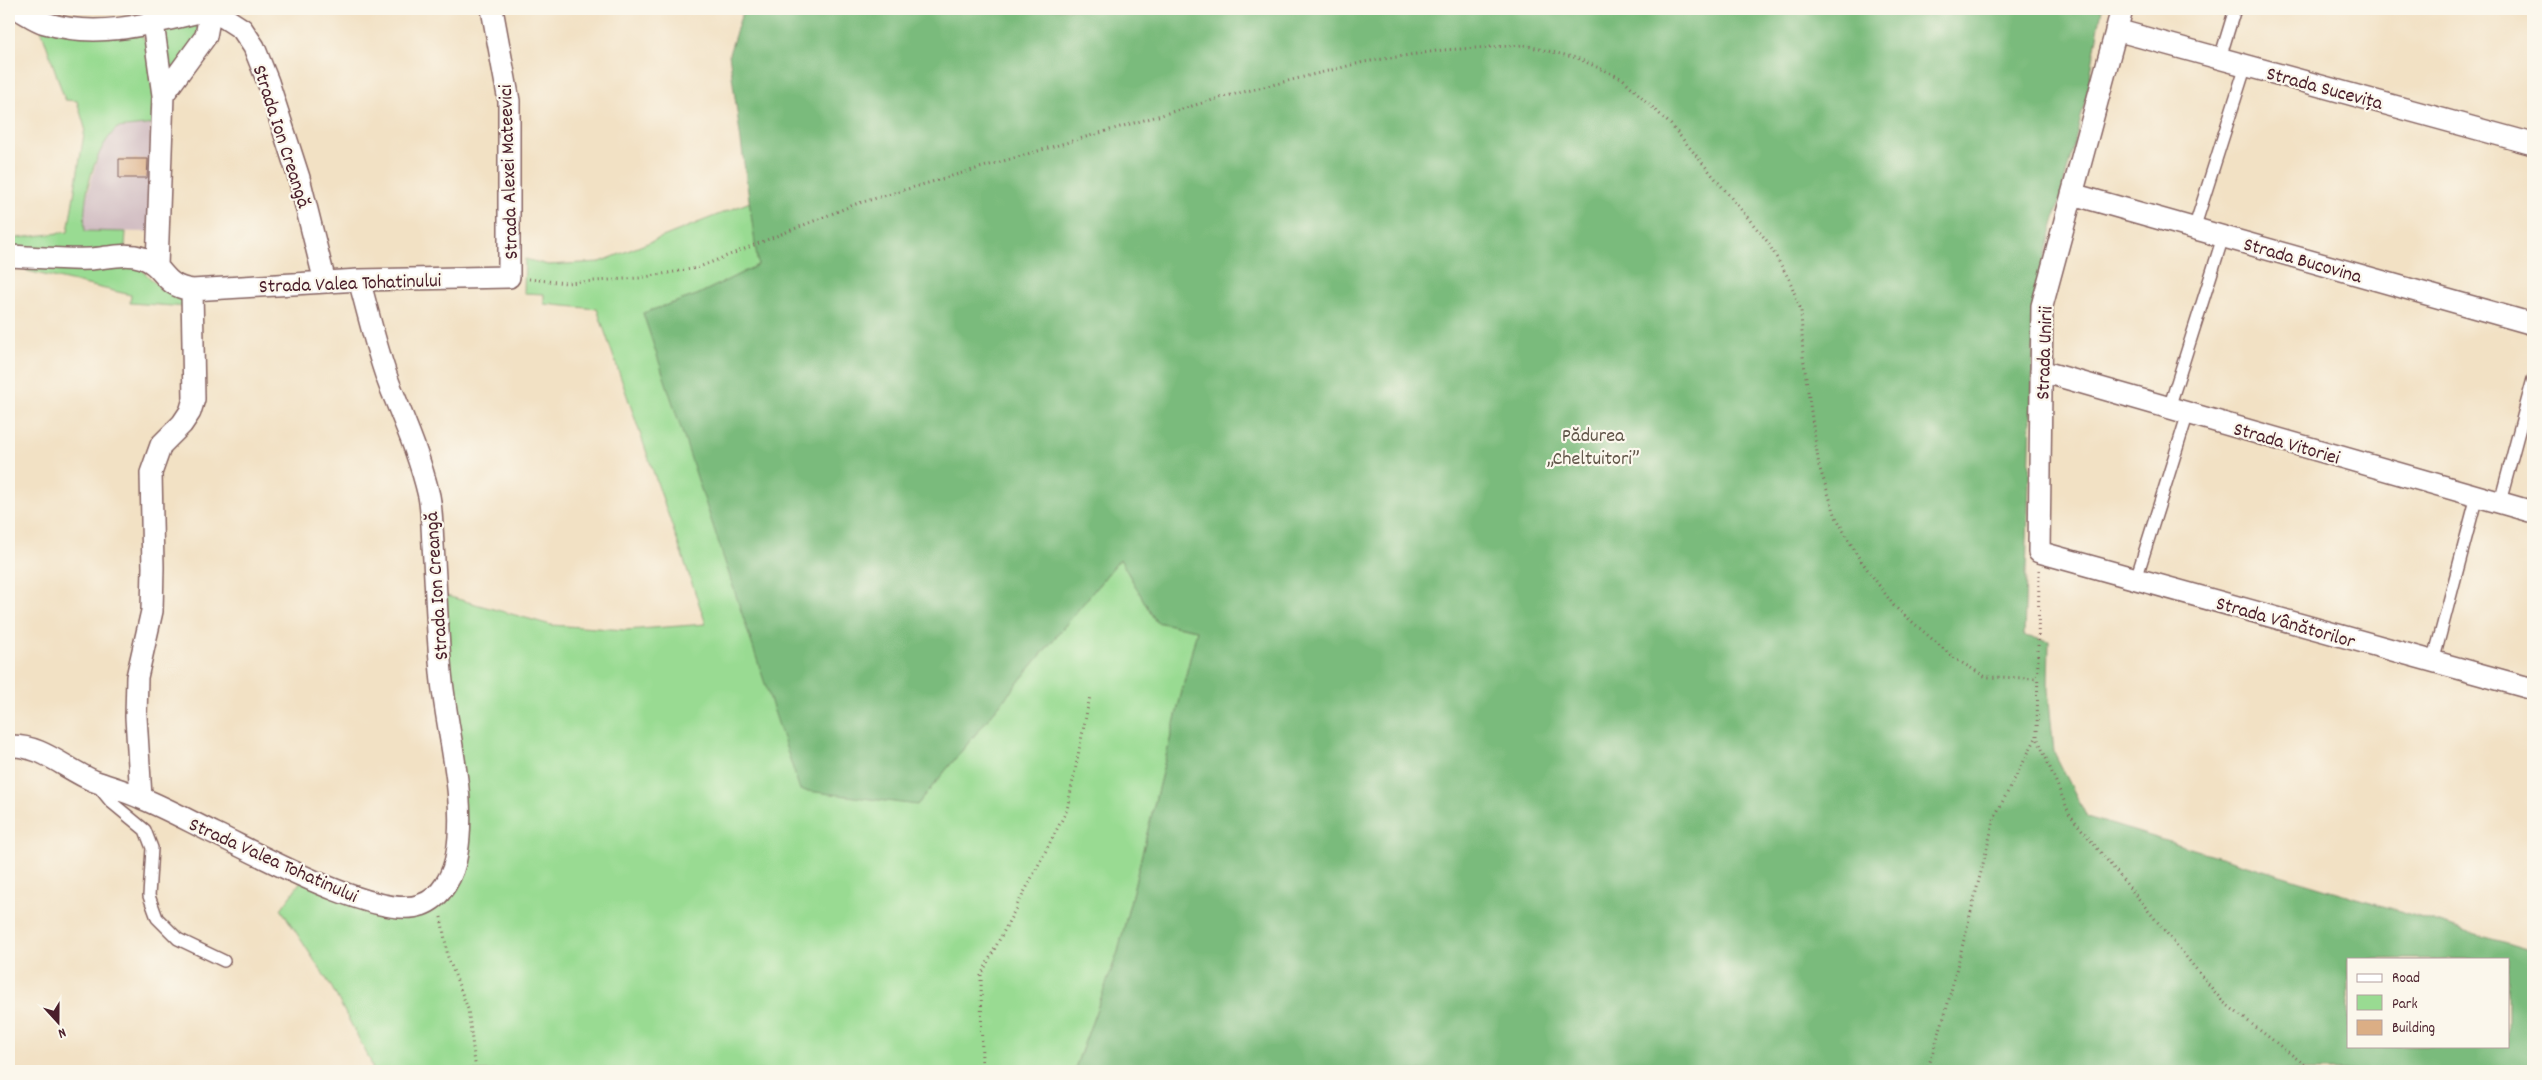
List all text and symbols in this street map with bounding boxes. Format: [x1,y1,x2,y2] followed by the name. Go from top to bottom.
[2263,61,2386,119] street label: Strada Sucevița
[244,62,316,212] street label: Strada Ion Creangă
[493,84,527,260] street label: Strada Alexei Mateevici
[2240,232,2365,292] street label: Strada Bucovina
[258,268,442,302] street label: Strada Valea Tohatinului
[2030,305,2062,400] street label: Strada Unirii
[2230,416,2343,474] street label: Strada Vitoriei
[1546,423,1640,474] park label: Pădurea „Cheltuitori”
[419,511,457,661] street label: Strada Ion Creangă
[2212,591,2359,657] street label: Strada Vânătorilor
[184,812,362,912] street label: Strada Valea Tohatinului
[2347,958,2510,1048] legend
[2392,968,2420,990] text: Road
[2392,994,2418,1016] text: Park
[32,998,82,1048] north arrow
[2392,1018,2435,1040] text: Building
[55,1022,69,1043] text: N

